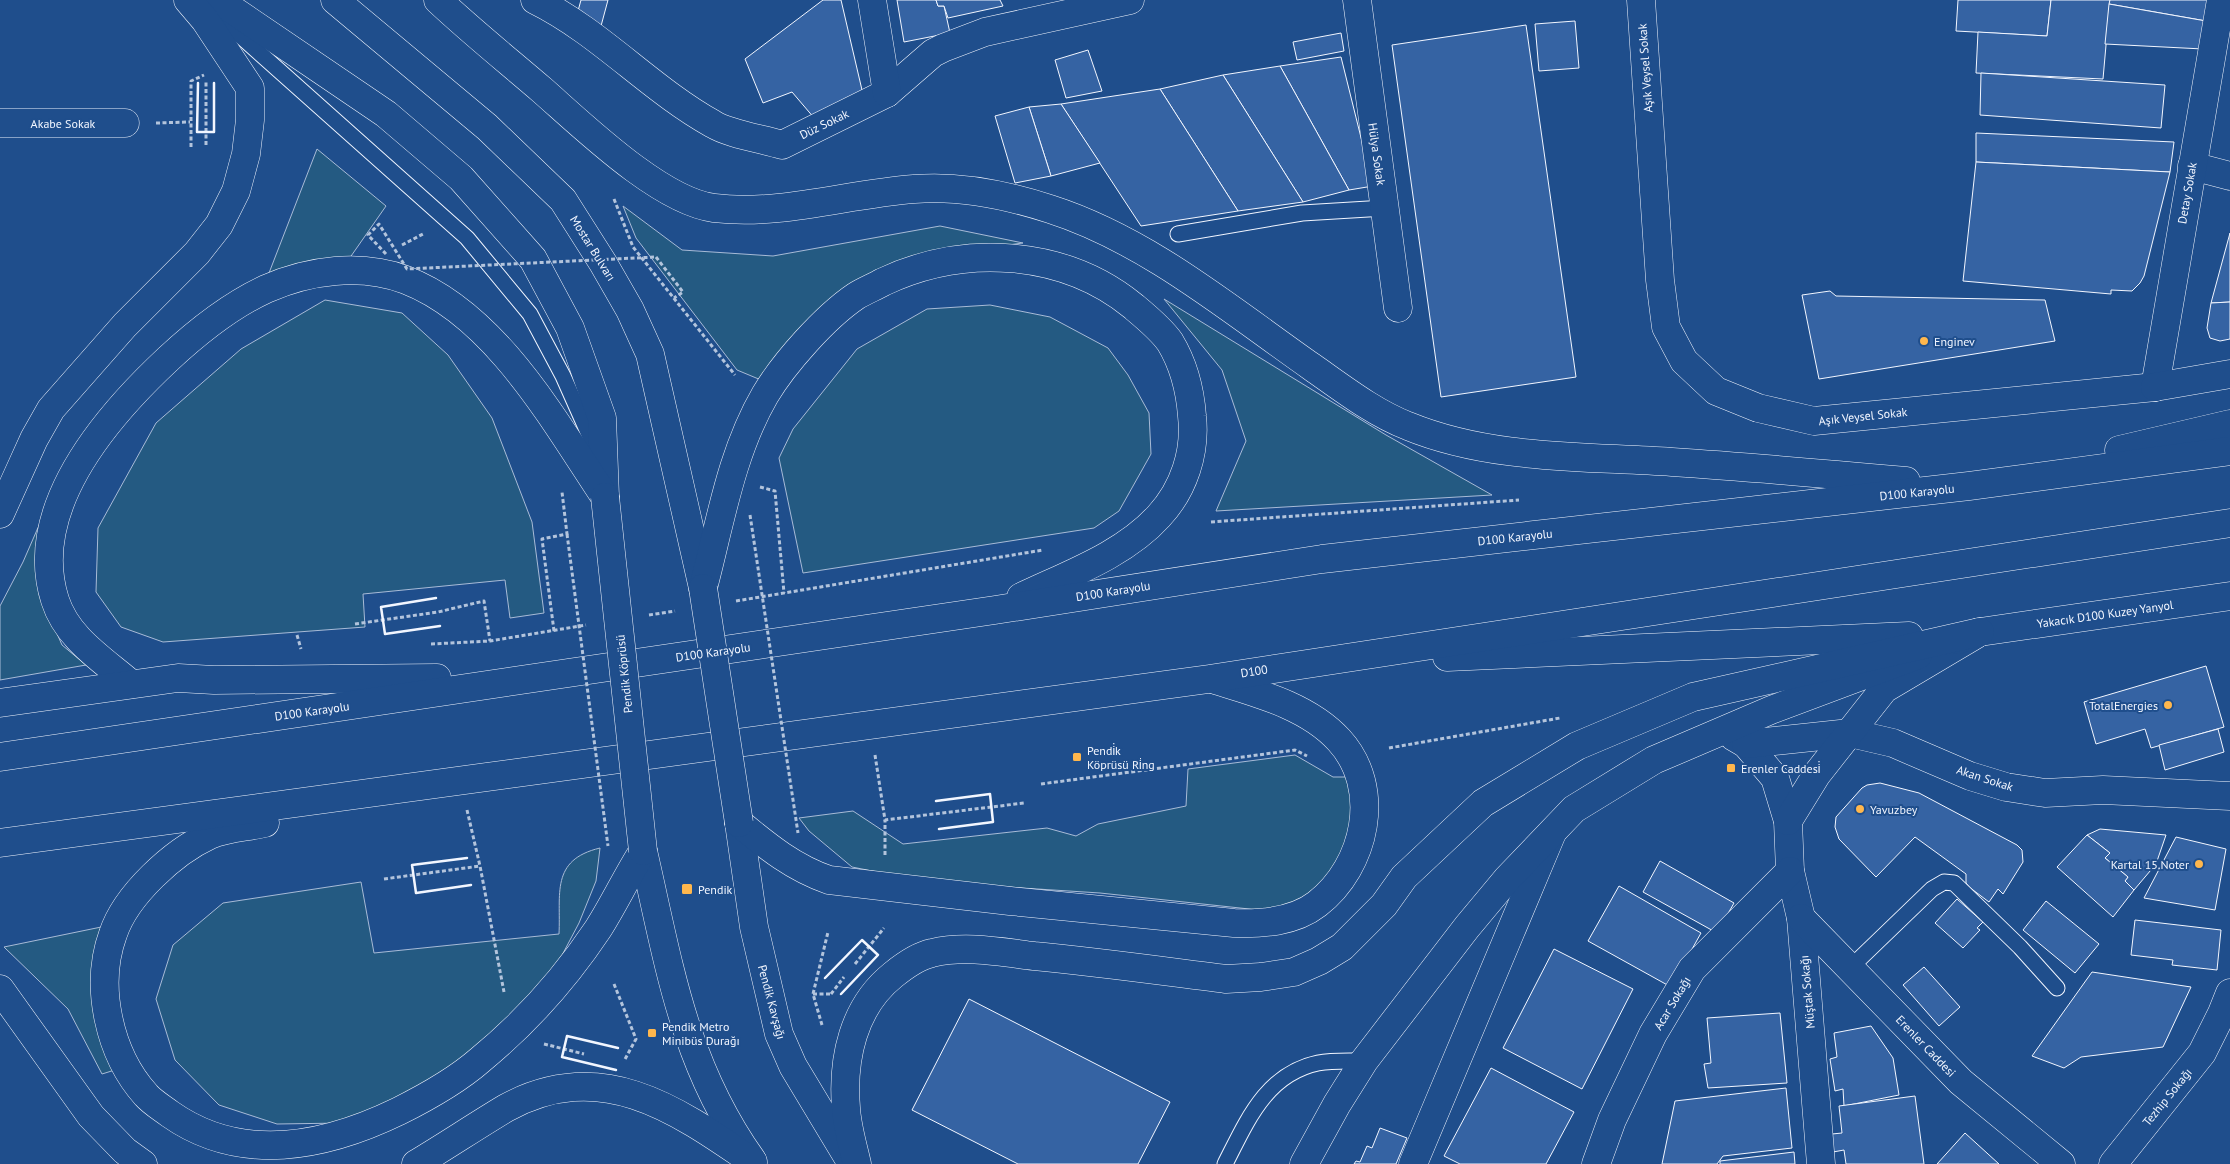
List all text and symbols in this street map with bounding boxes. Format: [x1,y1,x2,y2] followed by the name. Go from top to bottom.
[1634,23,1656,113] street label: Aşık Veysel Sokak
[797,106,851,142] street label: Düz Sokak
[31,116,96,131] street label: Akabe Sokak
[1365,122,1389,186] street label: Hülya Sokak
[2174,161,2200,225] street label: Detay Sokak
[567,213,619,283] street label: Mostar Bulvarı
[1934,334,1975,349] place label: Enginev
[1918,335,1930,347] marker: Enginev
[1818,404,1908,428] street label: Aşık Veysel Sokak
[1879,481,1955,503] street label: D100 Karayolu
[1477,526,1553,548] street label: D100 Karayolu
[1075,578,1151,604] street label: D100 Karayolu
[2036,597,2175,631] street label: Yakacık D100 Kuzey Yanyol
[612,634,636,714] street label: Pendik Köprüsü
[675,639,751,665] street label: D100 Karayolu
[1239,661,1269,681] street label: D100
[274,698,350,724] street label: D100 Karayolu
[2089,698,2158,713] place label: TotalEnergies
[2162,699,2174,711] marker: TotalEnergies
[1087,743,1155,772] place label: Pendi̇k Köprüsü Ri̇ng
[1071,751,1083,763] marker: Pendi̇k Köprüsü Ri̇ng
[1741,761,1820,776] place label: Erenler Caddesi̇
[1725,762,1737,774] marker: Erenler Caddesi̇
[1955,762,2015,794] street label: Akan Sokak
[1870,802,1918,817] place label: Yavuzbey
[1854,803,1866,815] marker: Yavuzbey
[2111,857,2189,872] place label: Kartal 15.Noter
[2193,858,2205,870] marker: Kartal 15.Noter
[680,882,694,896] marker: Pendik
[698,882,733,897] place label: Pendik
[1796,955,1818,1029] street label: Müştak Sokağı
[755,963,789,1041] street label: Pendik Kavşağı
[1650,974,1694,1032] street label: Acar Sokağı
[1893,1012,1959,1080] street label: Erenler Caddesi
[662,1019,740,1048] place label: Pendik Metro Minibüs Durağı
[646,1027,658,1039] marker: Pendik Metro Minibüs Durağı
[2139,1065,2195,1129] street label: Tezhip Sokağı

